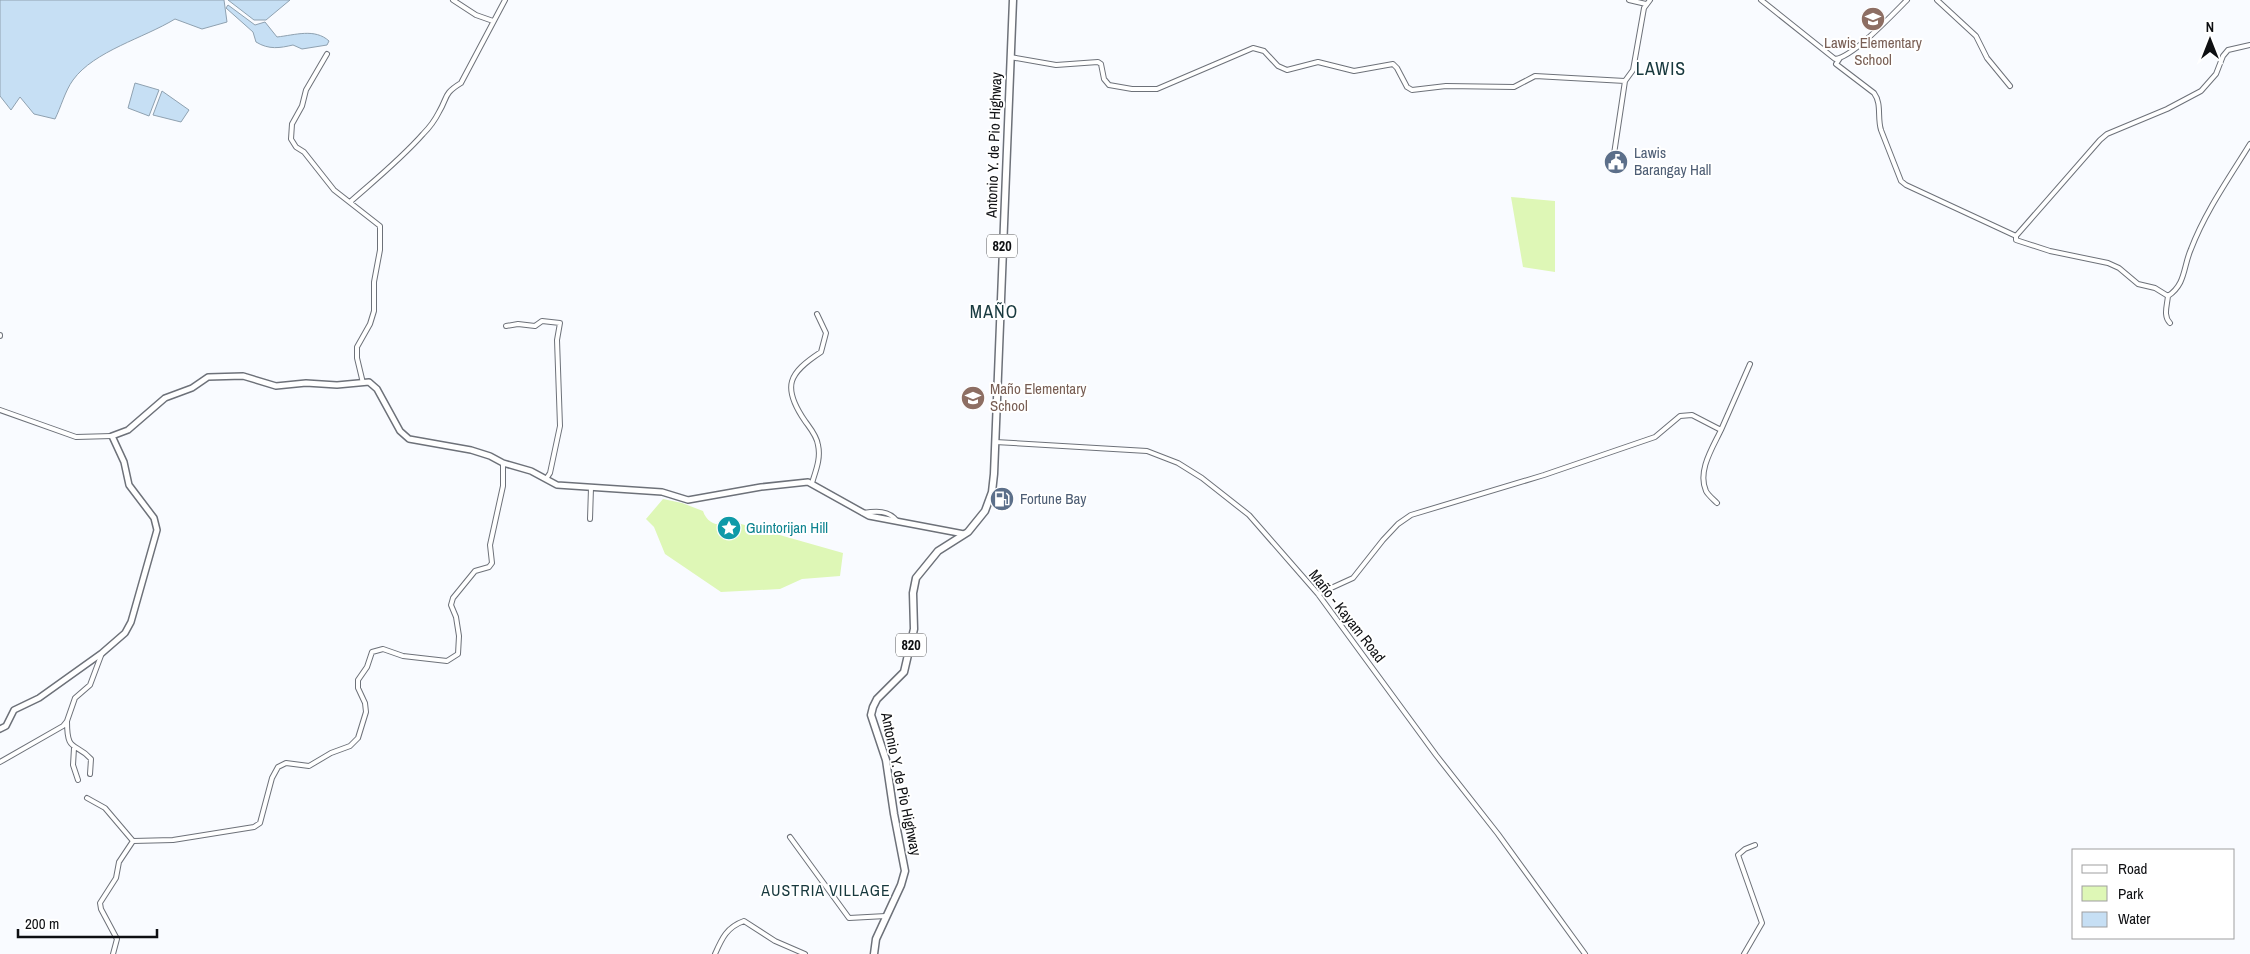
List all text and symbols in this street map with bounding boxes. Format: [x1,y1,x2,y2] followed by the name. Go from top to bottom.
[1860,6,1886,32] school or university icon: Lawis Elementary School
[2185,15,2235,65] north arrow
[2206,18,2214,36] text: N
[1824,32,1923,70] place label: Lawis Elementary School
[1636,56,1686,81] district label: LAWIS
[980,71,1007,219] street label: Antonio Y. de Pio Highway
[1634,142,1711,180] place label: Lawis Barangay Hall
[1603,149,1629,175] public building icon: Lawis Barangay Hall
[987,235,1017,258] road number: 820
[970,299,1018,324] district label: MAÑO
[990,378,1087,416] place label: Maño Elementary School
[960,385,986,411] school or university icon: Maño Elementary School
[989,486,1015,512] fuel station icon: Fortune Bay
[1020,488,1087,509] place label: Fortune Bay
[716,515,742,541] place icon: Guintorijan Hill
[746,517,828,538] place label: Guintorijan Hill
[1304,565,1390,667] street label: Maño - Kayam Road
[896,634,926,656] road number: 820
[876,709,927,858] street label: Antonio Y. de Pio Highway
[2072,849,2235,939] legend
[2118,858,2147,879] text: Road
[760,879,891,901] district label: AUSTRIA VILLAGE
[2118,883,2144,904] text: Park
[18,906,156,938] scale bar
[2118,908,2150,929] text: Water
[25,913,59,934] text: 200 m

